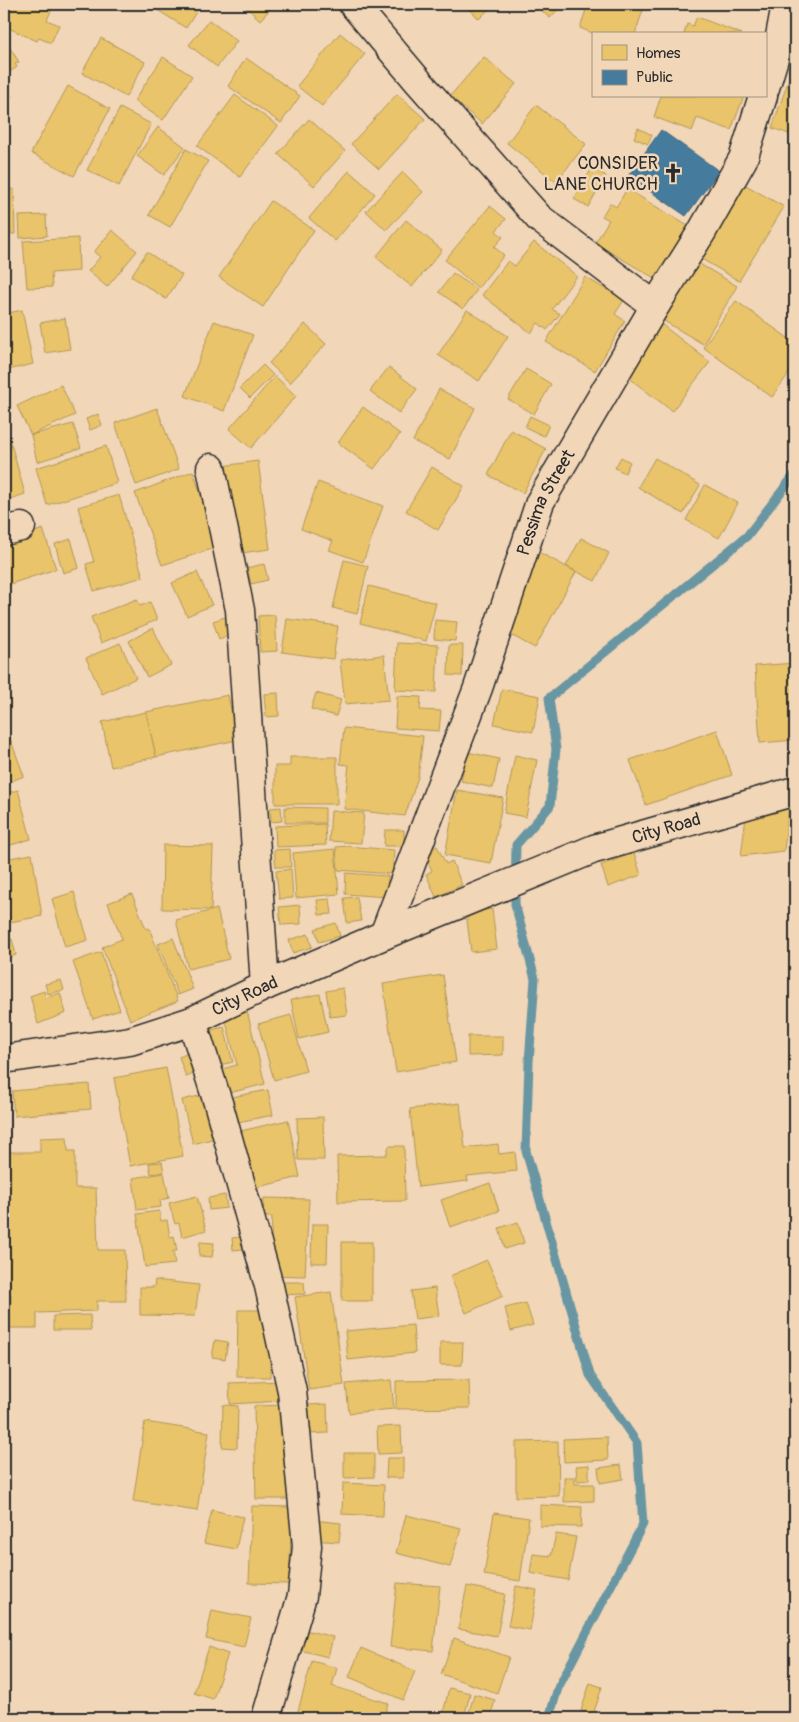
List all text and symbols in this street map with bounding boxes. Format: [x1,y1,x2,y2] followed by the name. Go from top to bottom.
[592,32,766,98] legend
[636,44,681,63] text: Homes
[636,68,673,87] text: Public
[543,152,658,196] place label: CONSIDER LANE CHURCH
[662,162,684,184] church icon: CONSIDER LANE CHURCH
[511,445,580,559] street label: Pessima Street
[629,807,703,849] street label: City Road
[208,970,281,1021] street label: City Road

